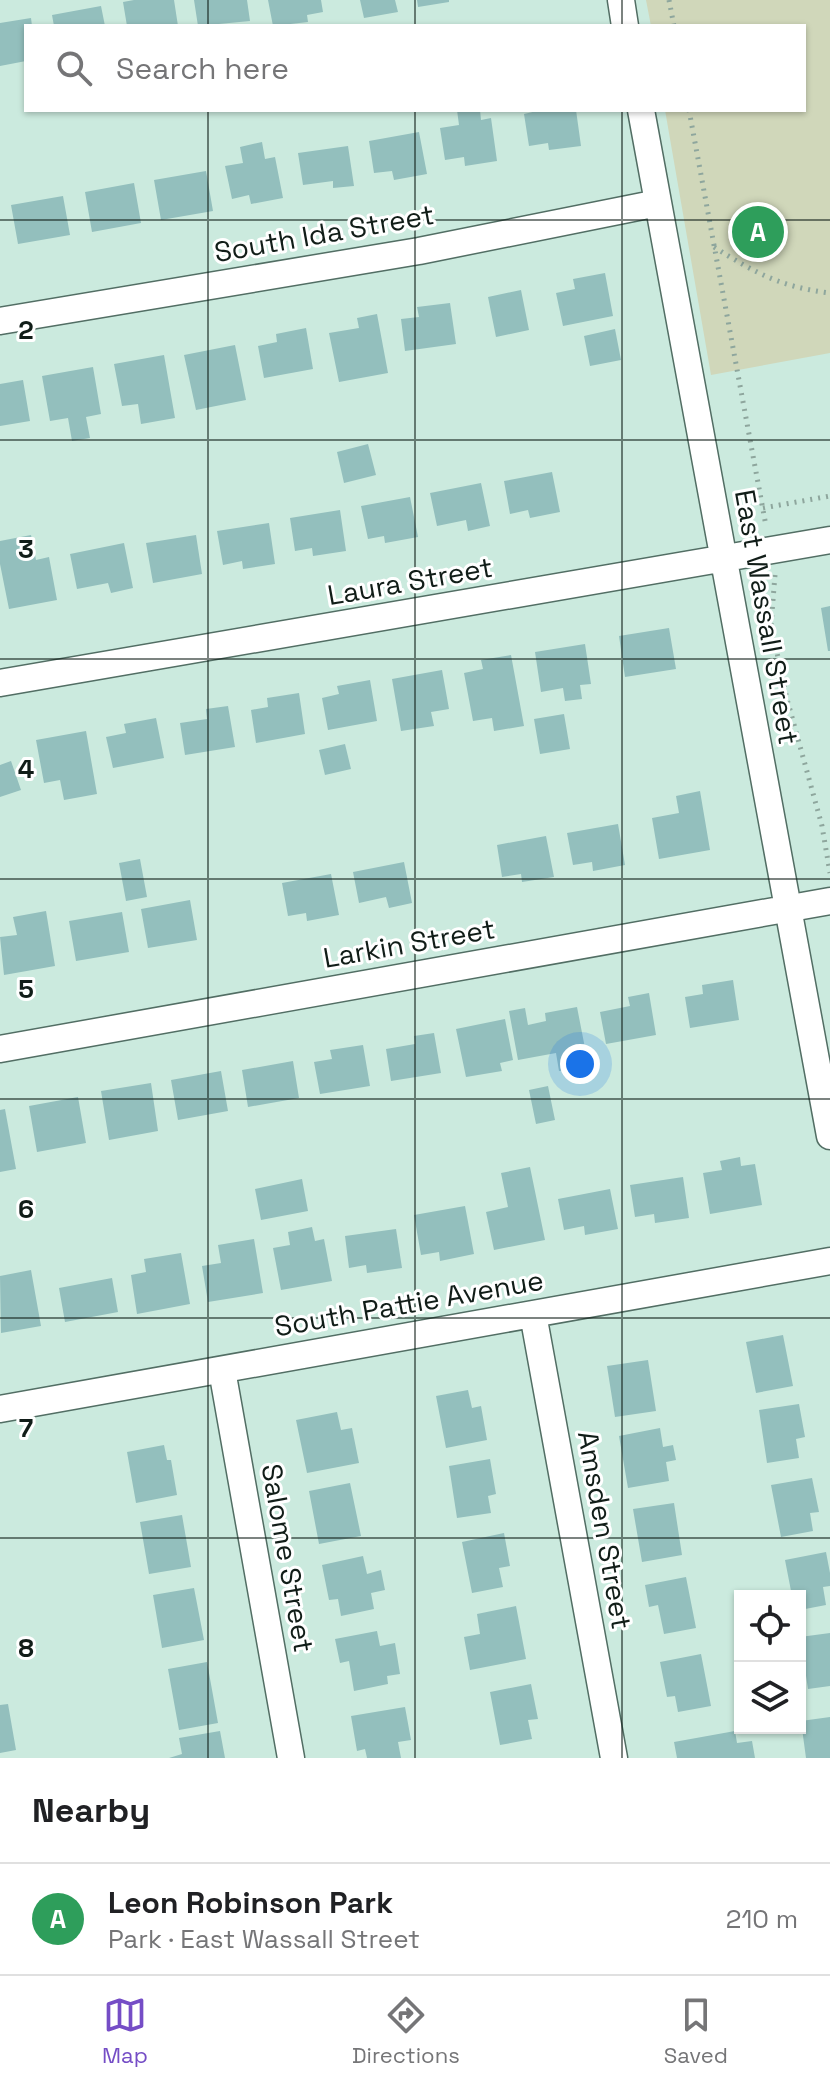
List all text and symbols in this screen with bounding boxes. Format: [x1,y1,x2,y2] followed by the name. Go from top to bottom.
[24,24,806,112] search box
[52,46,96,90] icon: search
[116,49,289,88] text: Search here
[211,196,437,270] street label: South Ida Street
[732,202,784,262] pin: A
[18,313,34,347] text: 2
[727,487,807,747] street label: East Wassall Street
[18,532,34,566] text: 3
[325,549,495,613] street label: Laura Street
[18,752,34,786] text: 4
[320,910,498,976] street label: Larkin Street
[18,972,34,1006] text: 5
[560,1044,600,1084] your location
[18,1192,34,1226] text: 6
[272,1262,546,1344] street label: South Pattie Avenue
[19,1411,33,1445] text: 7
[570,1428,640,1632] street label: Amsden Street
[254,1461,322,1655] street label: Salome Street
[734,1590,806,1734] map controls
[734,1590,806,1662] button: locate
[18,1631,34,1665] text: 8
[734,1662,806,1734] button: layers
[32,1789,150,1832] text: Nearby
[108,1883,393,1922] text: Leon Robinson Park
[50,1902,66,1936] text: A
[726,1902,798,1936] text: 210 m
[108,1922,420,1956] text: Park · East Wassall Street
[102,1993,148,2069] tab: Map
[352,1993,460,2069] tab: Directions
[664,1993,728,2069] tab: Saved

